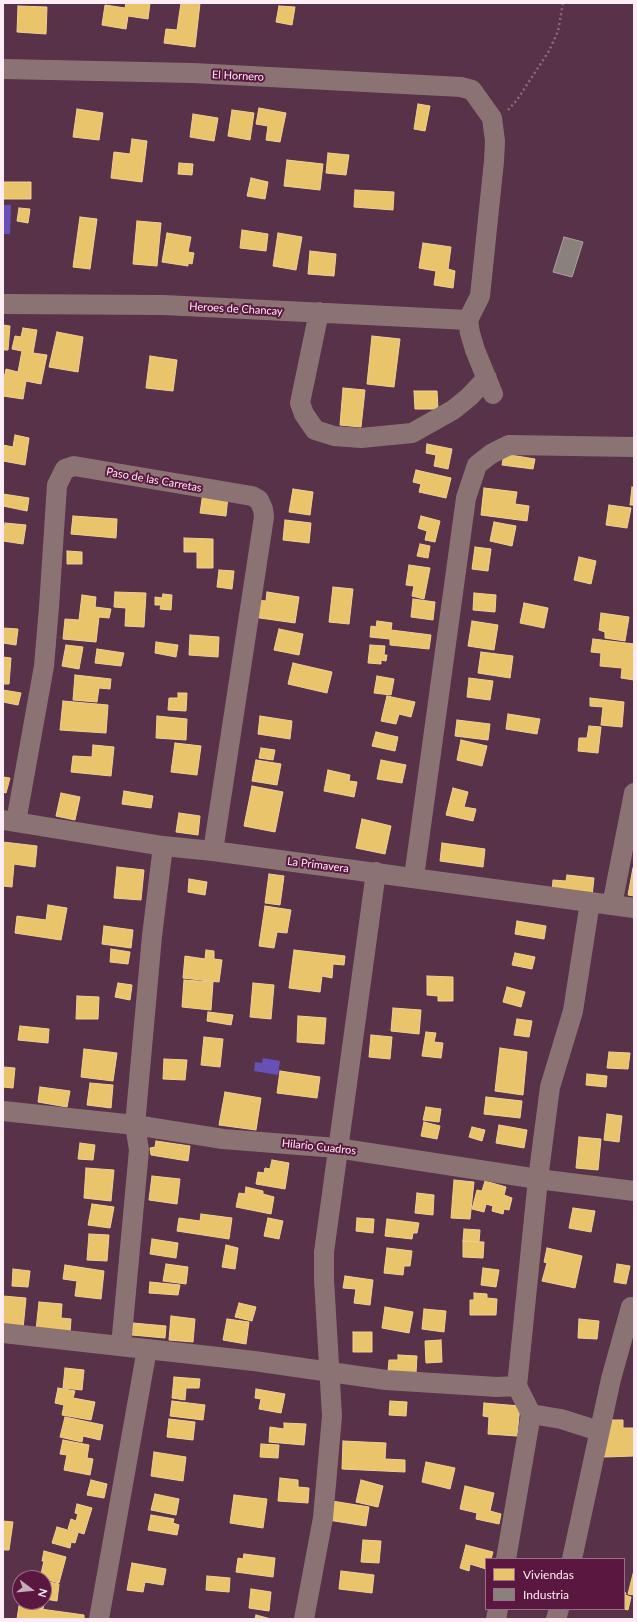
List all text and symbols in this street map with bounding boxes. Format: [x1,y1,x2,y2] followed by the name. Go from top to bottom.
[212,68,264,84] street label: El Hornero
[189,300,283,318] street label: Heroes de Chancay
[105,465,203,495] street label: Paso de las Carretas
[286,855,350,875] street label: La Primavera
[281,1137,357,1157] street label: Hilario Cuadros
[485,1558,625,1610] legend
[523,1567,574,1582] text: Viviendas
[12,1570,52,1610] north arrow
[36,1587,50,1599] text: N
[523,1587,569,1602] text: Industria

